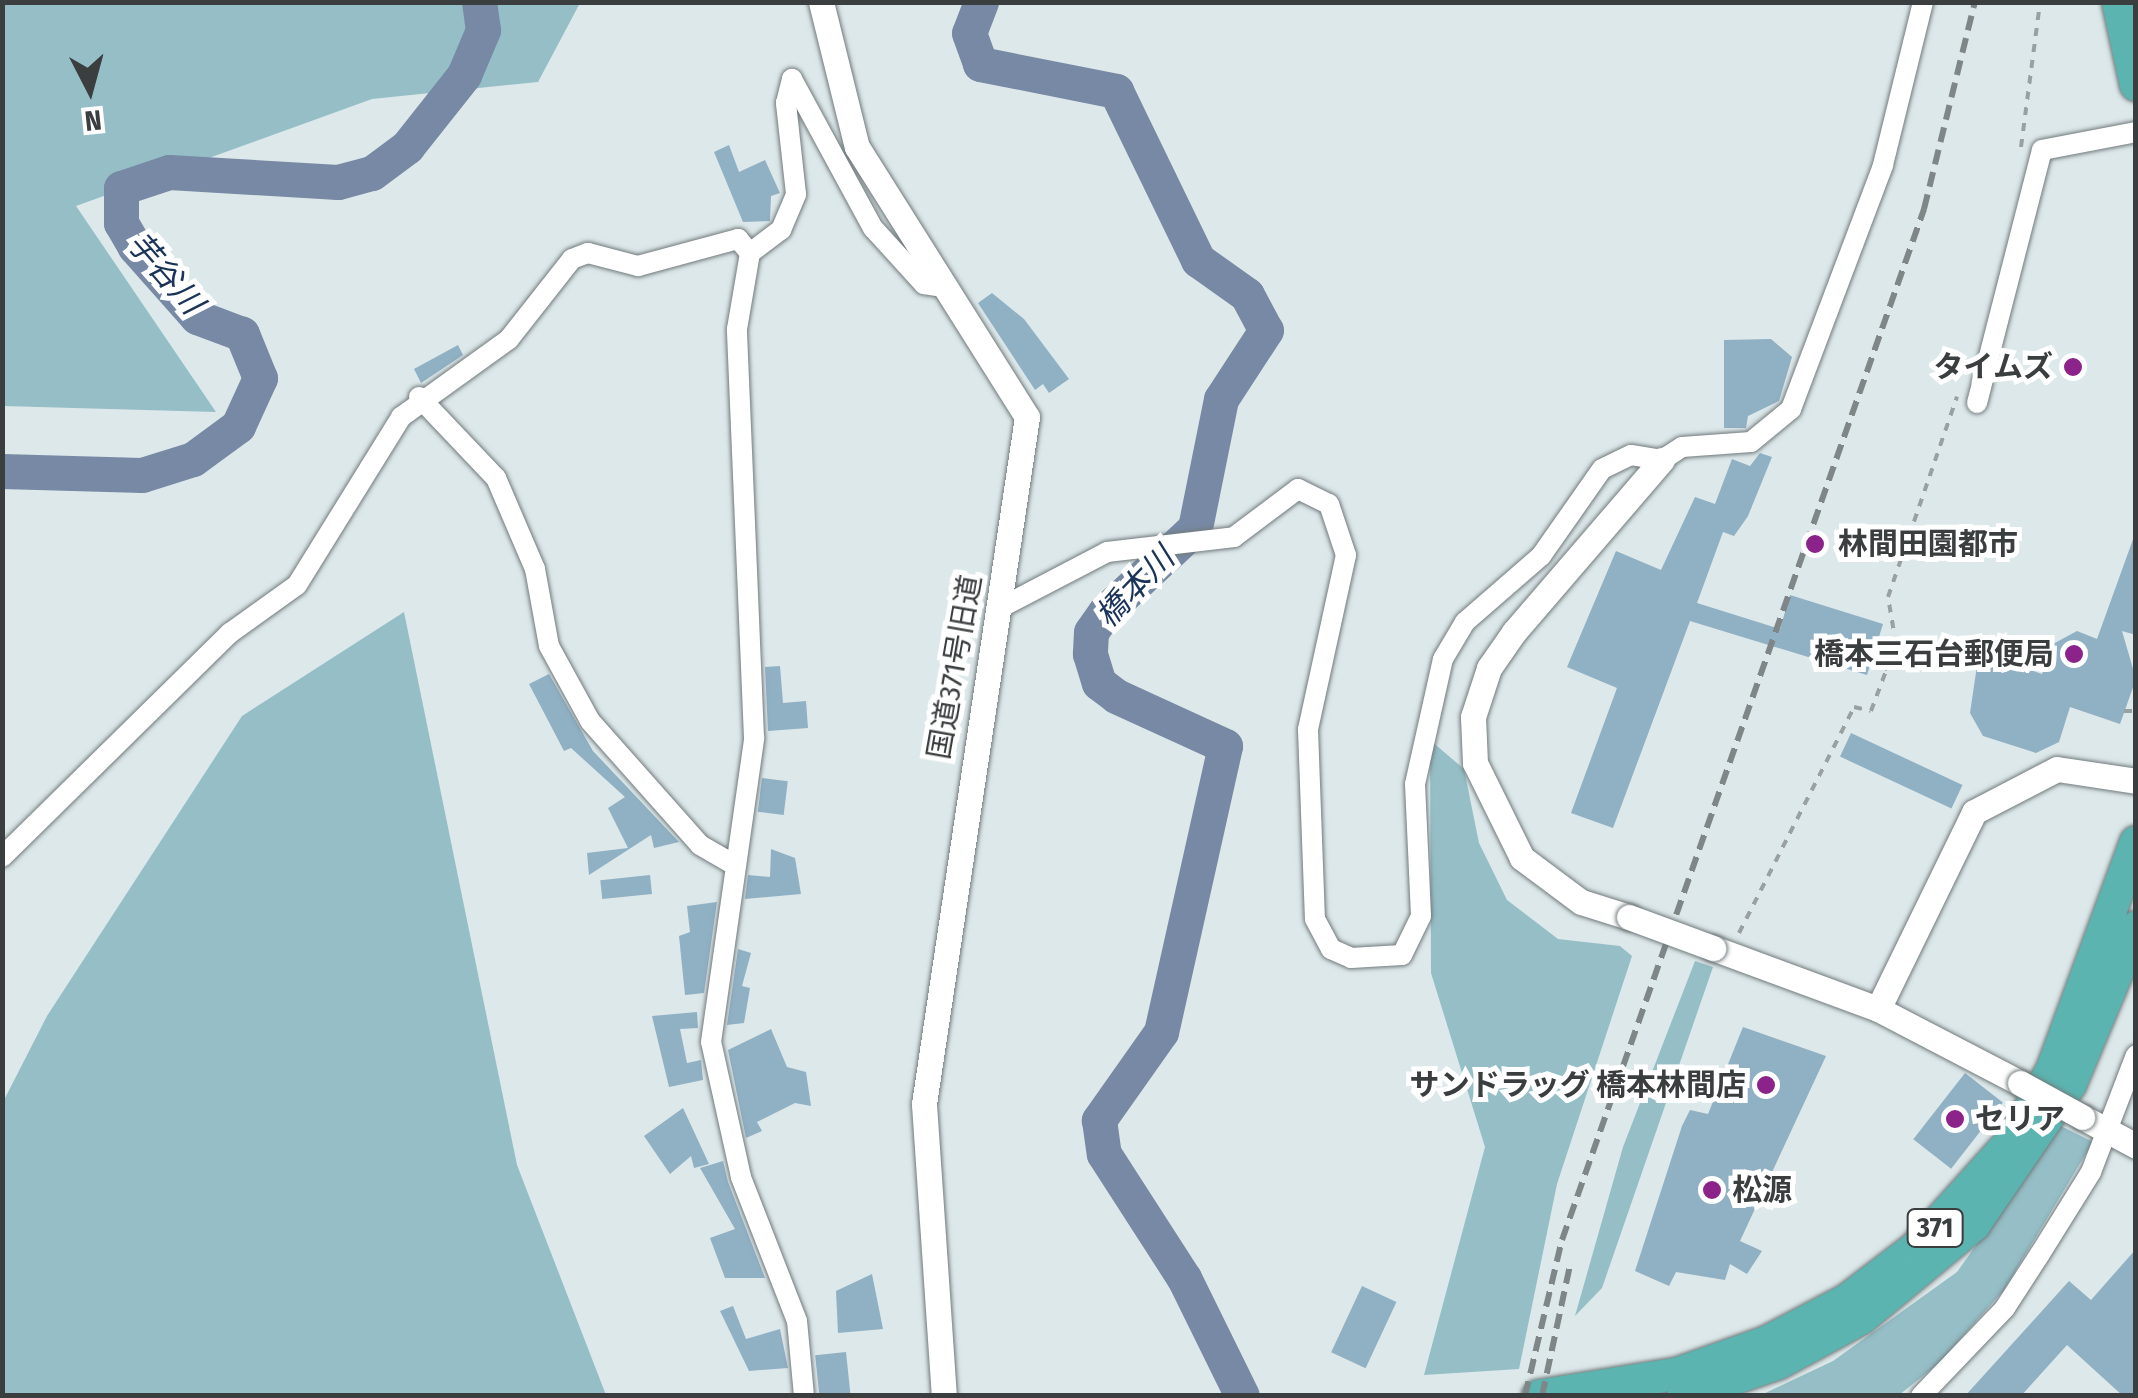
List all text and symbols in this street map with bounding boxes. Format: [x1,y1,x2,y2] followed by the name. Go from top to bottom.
[40,40,140,140] north arrow
[83,103,103,138] text: N
[119,224,211,322] water label: 芋谷川
[1933,349,2053,385] place label: タイムズ
[2062,356,2084,378] marker: タイムズ
[1838,526,2018,562] place label: 林間田園都市
[1802,531,1828,557] marker: 林間田園都市
[1088,539,1182,635] water label: 橋本川
[921,572,989,762] street label: 国道371号旧道
[1814,636,2054,672] place label: 橋本三石台郵便局
[2063,643,2085,665] marker: 橋本三石台郵便局
[1410,1067,1746,1103] place label: サンドラッグ 橋本林間店
[1755,1074,1777,1096] marker: サンドラッグ 橋本林間店
[1975,1101,2065,1137] place label: セリア
[1944,1108,1966,1130] marker: セリア
[1732,1172,1792,1208] place label: 松源
[1701,1179,1723,1201] marker: 松源
[1905,1205,1965,1251] road number: 371

